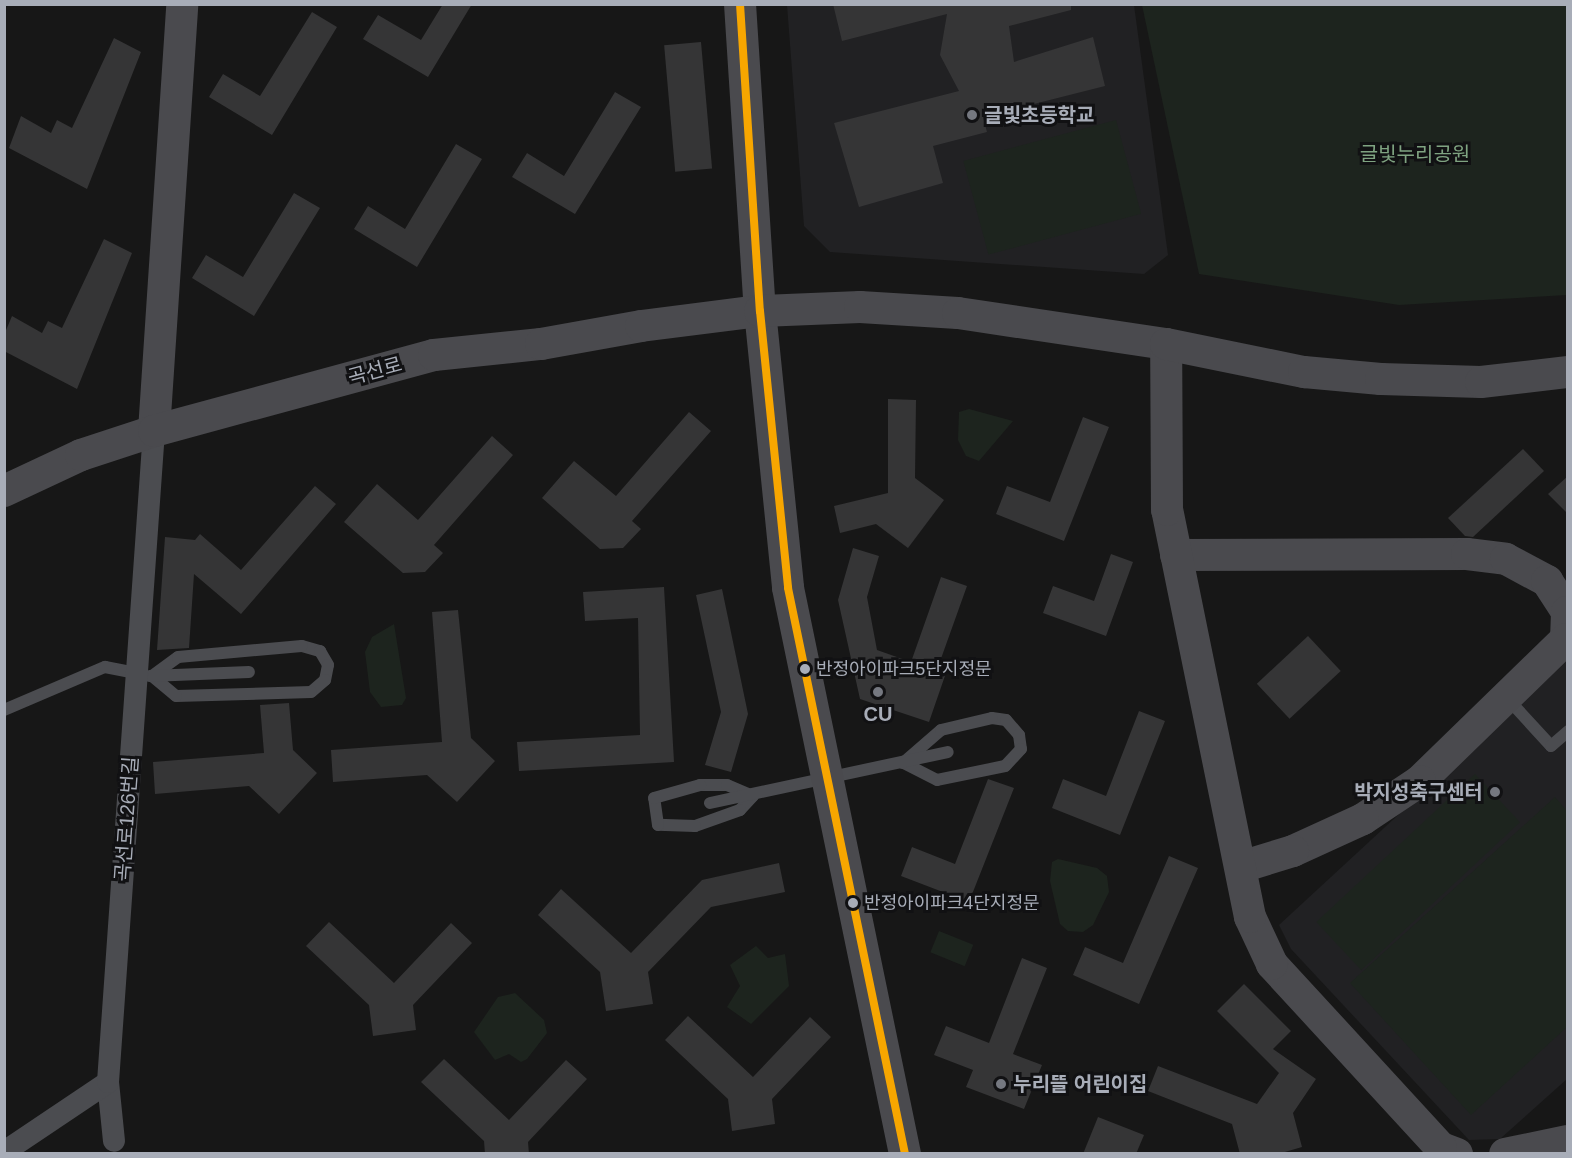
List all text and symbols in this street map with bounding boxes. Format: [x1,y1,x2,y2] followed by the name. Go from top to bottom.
[984,103,1094,127] place label: 글빛초등학교
[965,108,979,122] marker: 글빛초등학교
[1360,142,1470,166] park label: 글빛누리공원
[345,352,405,390] street label: 곡선로
[816,658,992,680] place label: 반정아이파크5단지정문
[799,663,811,675] marker: 반정아이파크5단지정문
[871,685,885,699] marker: CU
[864,702,892,726] place label: CU
[111,756,143,882] street label: 곡선로126번길
[1354,780,1483,804] place label: 박지성축구센터
[1488,785,1502,799] marker: 박지성축구센터
[864,892,1040,914] place label: 반정아이파크4단지정문
[847,897,859,909] marker: 반정아이파크4단지정문
[1013,1072,1147,1096] place label: 누리뜰 어린이집
[994,1077,1008,1091] marker: 누리뜰 어린이집

